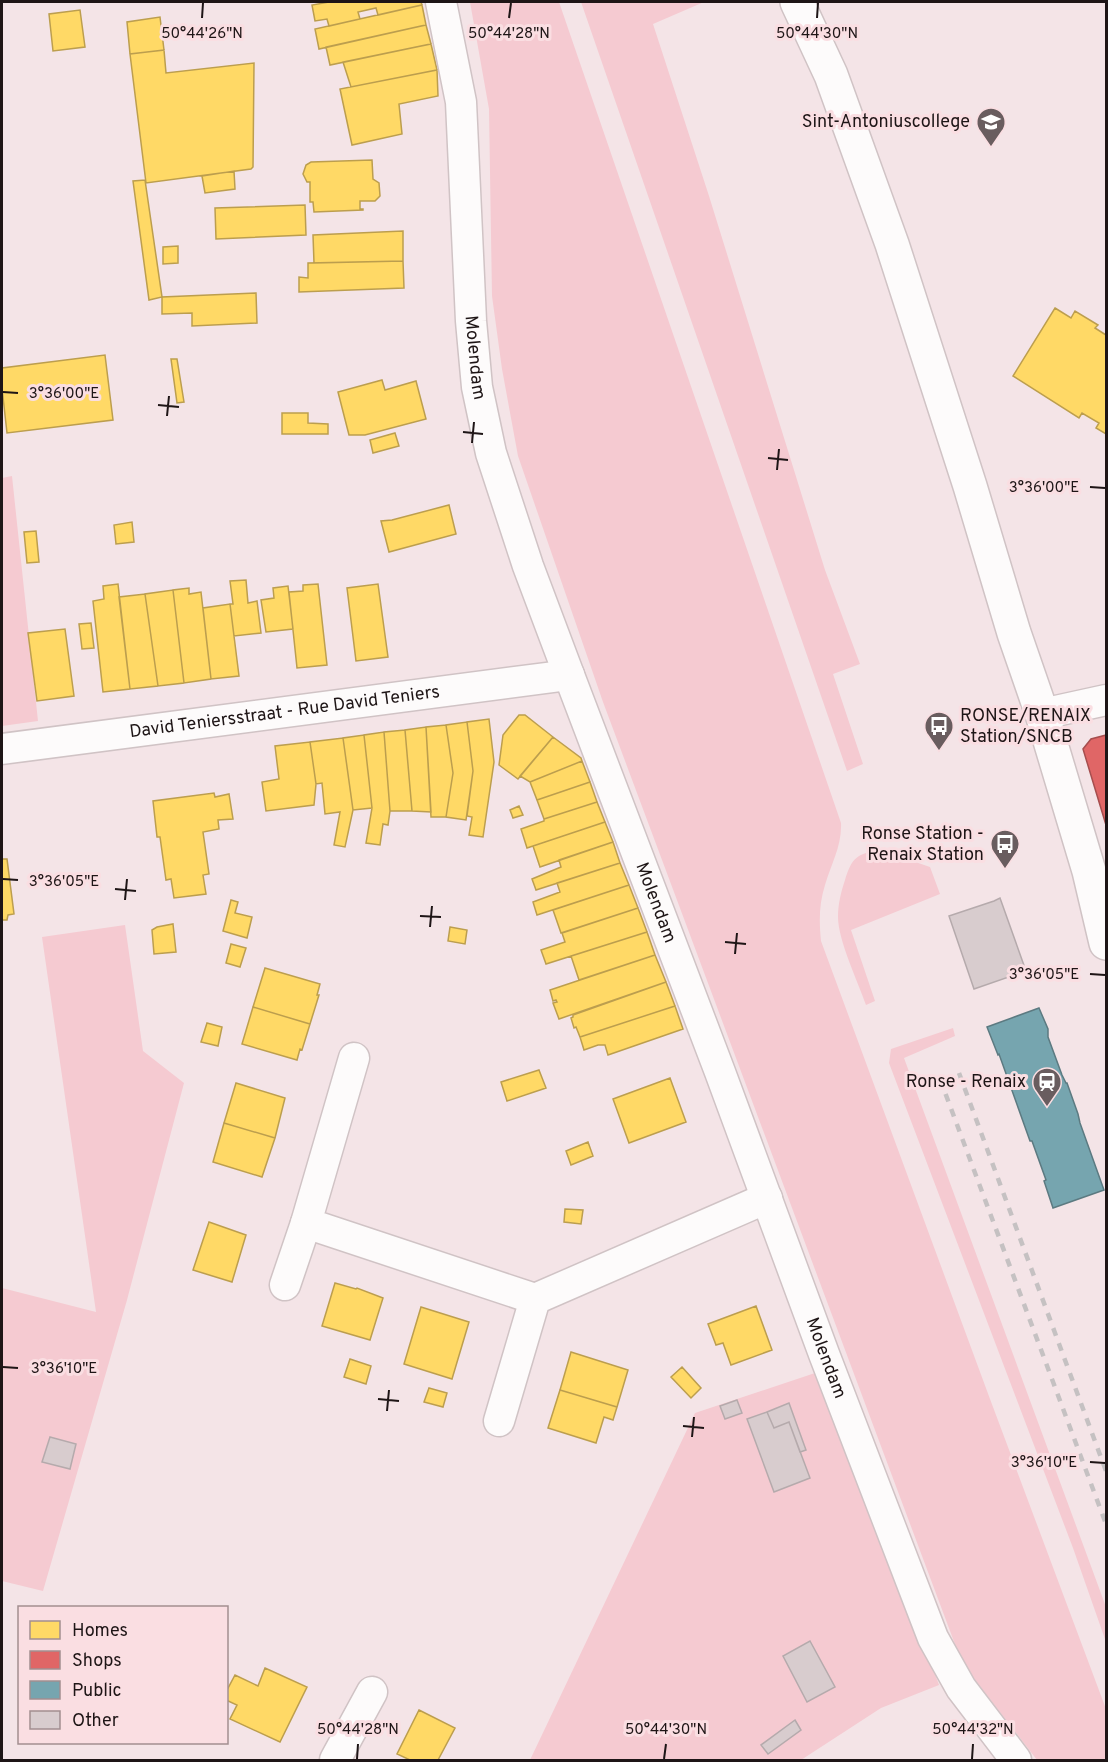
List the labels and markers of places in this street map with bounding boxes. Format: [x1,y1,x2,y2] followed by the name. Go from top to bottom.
[975,106,1007,148] school or university icon: Sint-Antoniuscollege
[802,111,970,134] place label: Sint-Antoniuscollege
[960,705,1091,749] place label: RONSE/RENAIX Station/SNCB
[923,710,955,752] bus stop icon: RONSE/RENAIX Station/SNCB
[861,823,984,867] place label: Ronse Station - Renaix Station
[989,828,1021,870] bus stop icon: Ronse Station - Renaix Station
[1031,1066,1063,1108] station icon: Ronse - Renaix
[906,1071,1026,1094] place label: Ronse - Renaix

